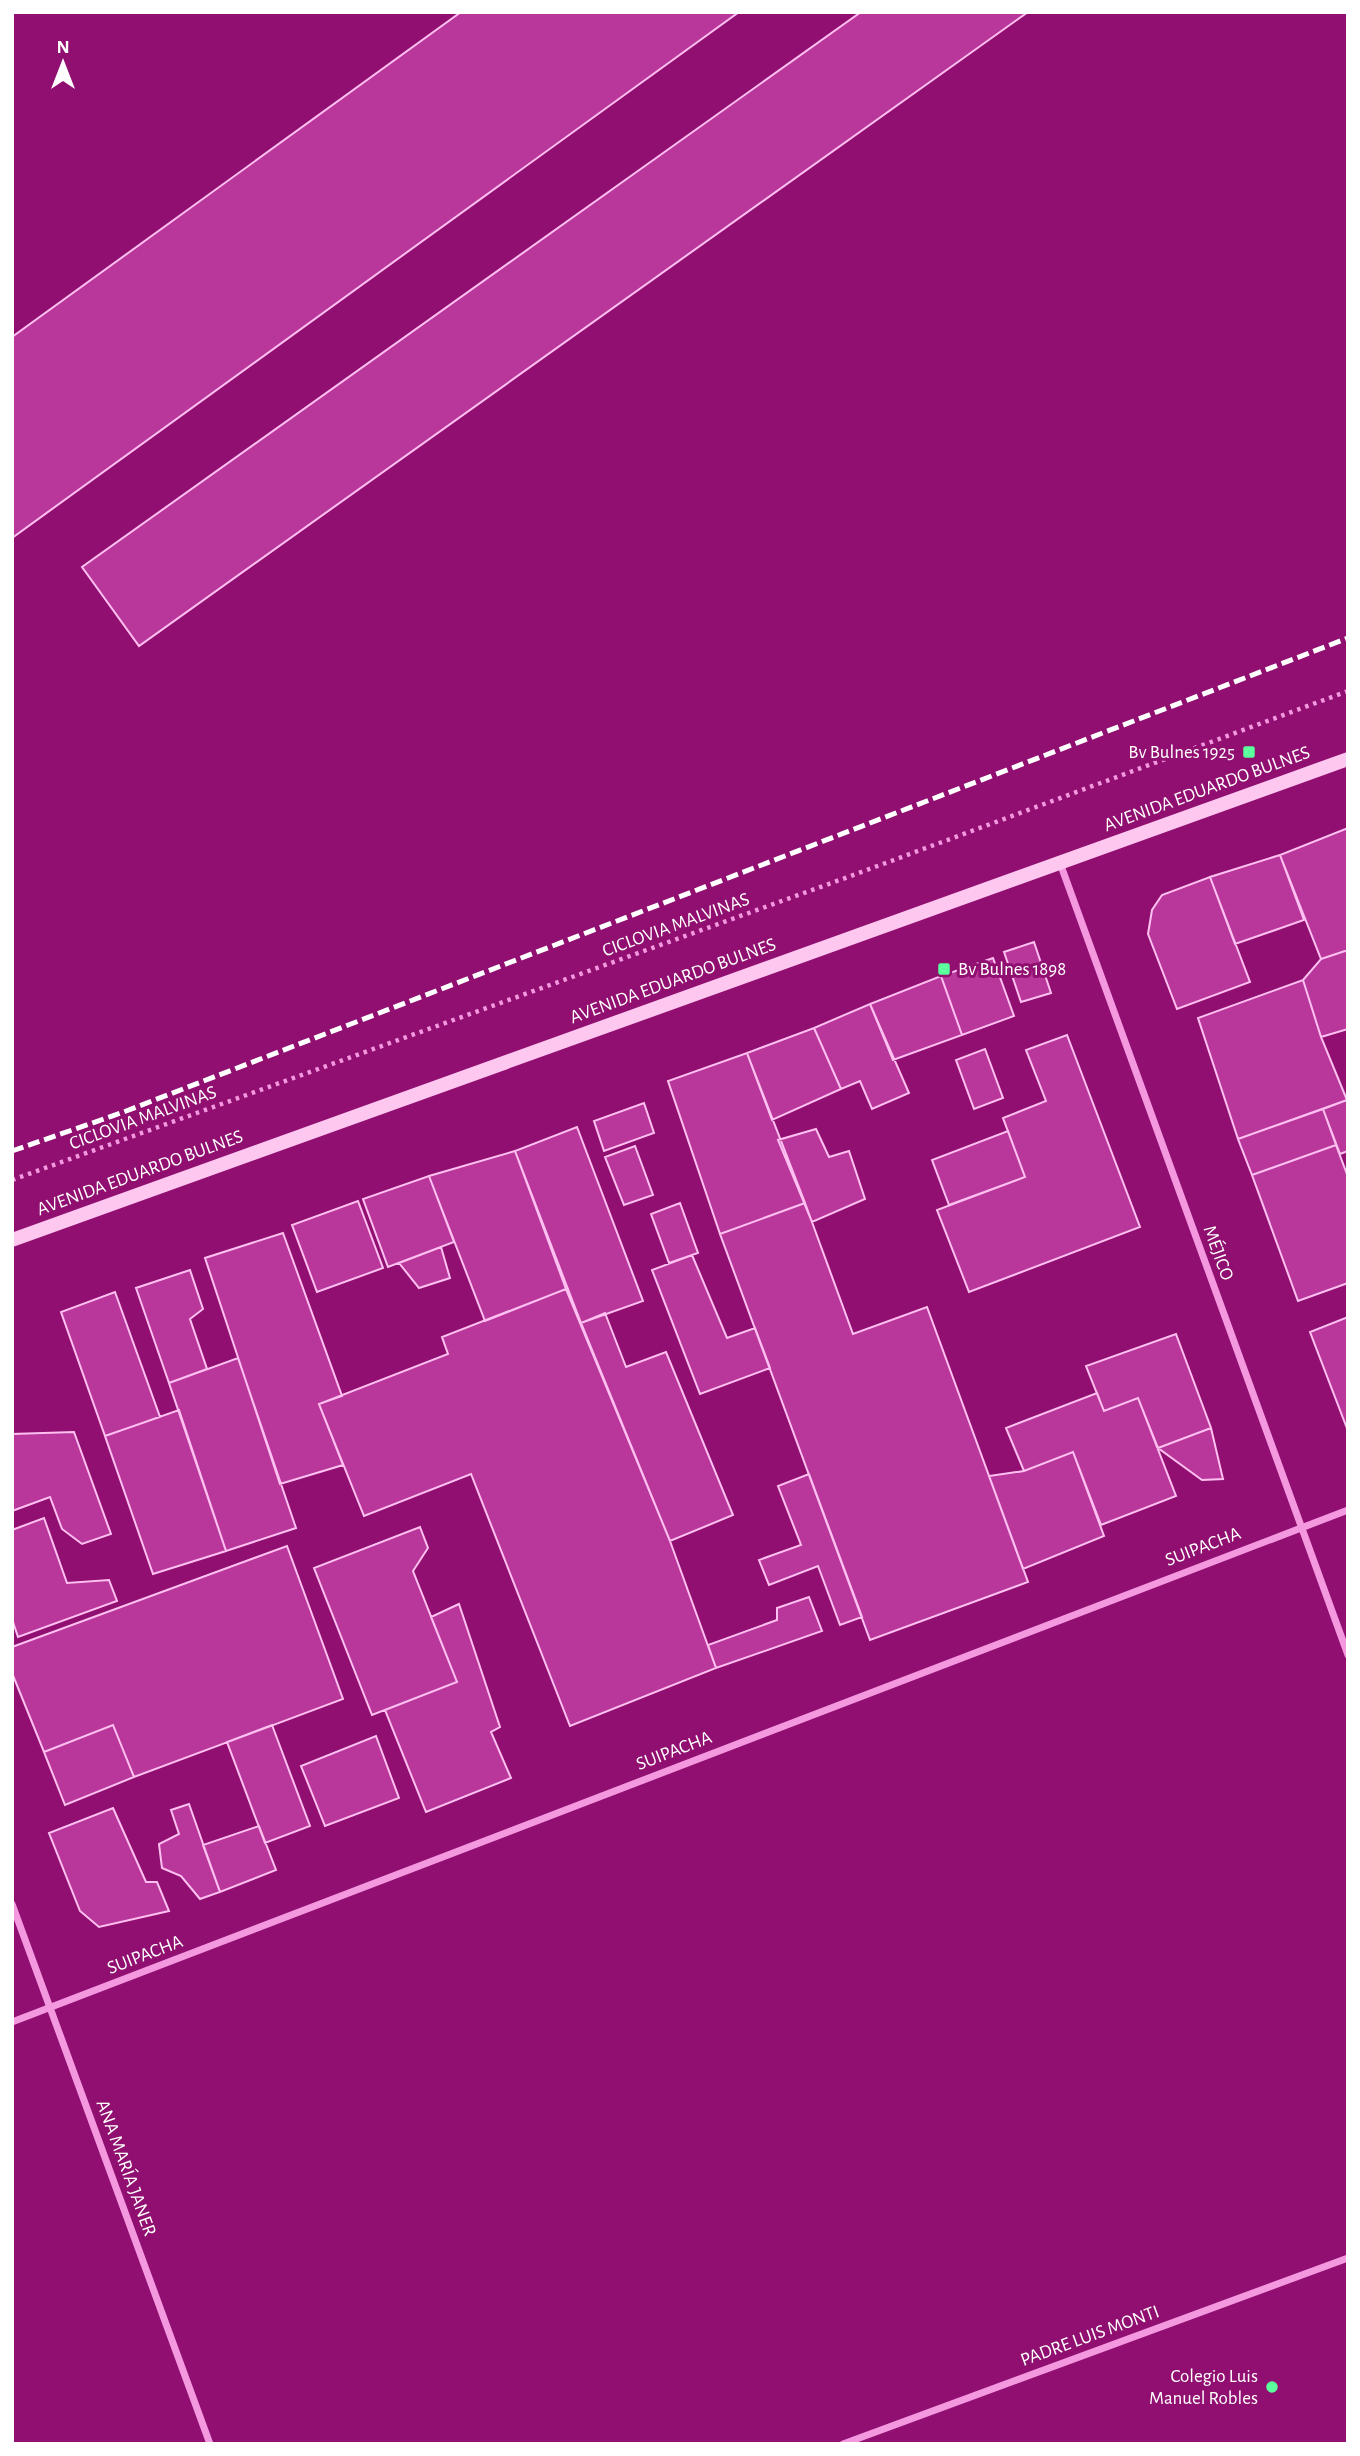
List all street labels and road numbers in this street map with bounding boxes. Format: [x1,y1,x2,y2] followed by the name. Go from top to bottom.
[1101,743,1313,835] street label: AVENIDA EDUARDO BULNES
[600,890,752,960] street label: CICLOVIA MALVINAS
[567,935,779,1027] street label: AVENIDA EDUARDO BULNES
[67,1083,219,1153] street label: CICLOVIA MALVINAS
[34,1127,246,1219] street label: AVENIDA EDUARDO BULNES
[1199,1222,1239,1283] street label: MÉJICO
[1163,1524,1244,1570] street label: SUIPACHA
[634,1728,715,1774] street label: SUIPACHA
[105,1932,186,1978] street label: SUIPACHA
[93,2097,161,2239] street label: ANA MARÍA JANER
[1018,2302,1162,2370] street label: PADRE LUIS MONTI

